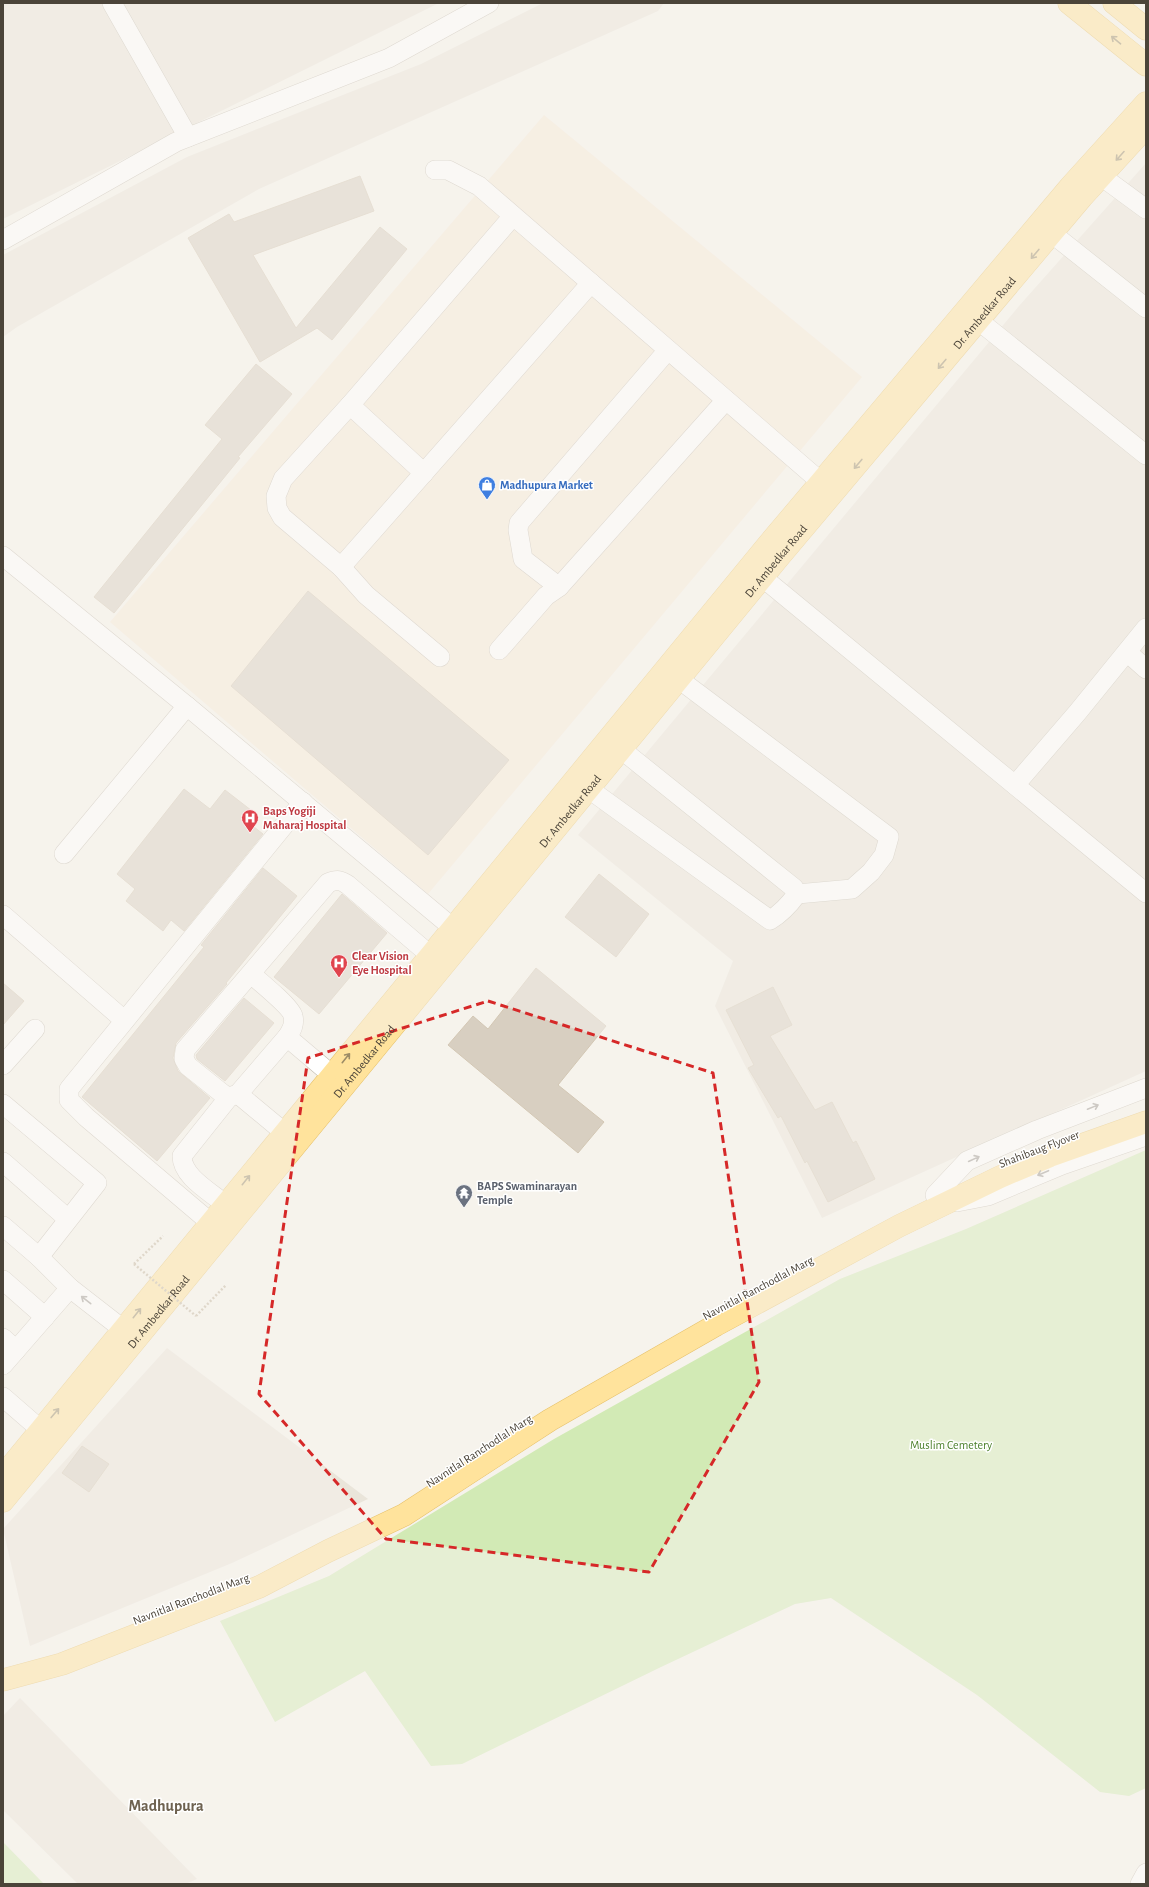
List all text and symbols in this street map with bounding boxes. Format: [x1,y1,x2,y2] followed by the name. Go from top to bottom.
[1111,36,1121,45] one-way arrow
[1115,151,1124,161] one-way arrow
[1030,249,1039,260] one-way arrow
[951,275,1018,351] street label: Dr. Ambedkar Road
[937,359,946,370] one-way arrow
[854,459,863,469] one-way arrow
[477,475,497,500] shop icon: Madhupura Market
[500,479,593,491] place label: Madhupura Market
[743,522,809,600] street label: Dr. Ambedkar Road
[537,773,603,850] street label: Dr. Ambedkar Road
[263,805,346,832] place label: Baps Yogiji Maharaj Hospital
[240,808,260,833] hospital icon: Baps Yogiji Maharaj Hospital
[352,950,412,977] place label: Clear Vision Eye Hospital
[329,953,349,978] hospital icon: Clear Vision Eye Hospital
[331,1023,398,1100] street label: Dr. Ambedkar Road
[342,1052,351,1063] one-way arrow
[1087,1103,1099,1111] one-way arrow
[997,1128,1081,1171] street label: Shahibaug Flyover
[967,1155,979,1162] one-way arrow
[1038,1169,1050,1177] one-way arrow
[242,1174,251,1185] one-way arrow
[477,1180,577,1206] place label: BAPS Swaminarayan Temple
[454,1183,474,1208] temple icon: BAPS Swaminarayan Temple
[701,1254,816,1322] street label: Navnitlal Ranchodlal Marg
[125,1273,192,1350] street label: Dr. Ambedkar Road
[80,1296,91,1305] one-way arrow
[133,1308,142,1319] one-way arrow
[50,1408,59,1419] one-way arrow
[424,1412,534,1490] street label: Navnitlal Ranchodlal Marg
[910,1439,992,1452] park label: Muslim Cemetery
[131,1571,251,1627] street label: Navnitlal Ranchodlal Marg
[128,1798,204,1814] district label: Madhupura

